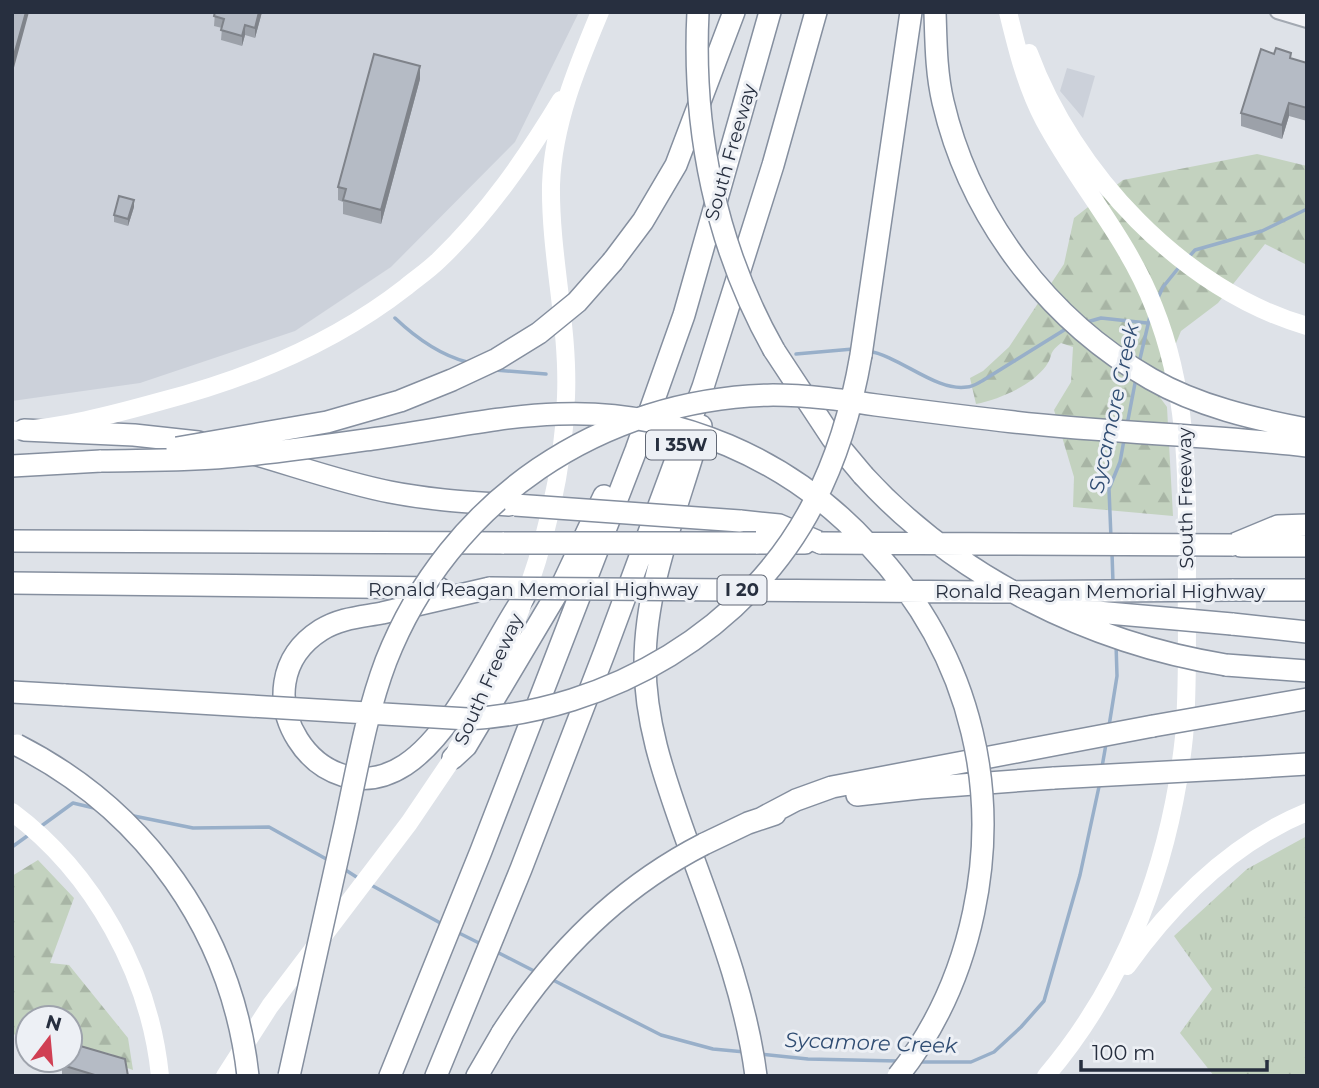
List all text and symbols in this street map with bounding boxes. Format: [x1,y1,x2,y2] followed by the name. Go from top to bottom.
[700,80,761,223] street label: South Freeway
[1083,319,1144,495] water label: Sycamore Creek
[1173,426,1198,569] street label: South Freeway
[646,430,716,460] road number: I 35W
[718,576,766,604] road number: I 20
[368,578,699,601] street label: Ronald Reagan Memorial Highway
[935,580,1266,603] street label: Ronald Reagan Memorial Highway
[449,609,528,748] street label: South Freeway
[14,1004,84,1074] north arrow
[43,1010,64,1036] text: N
[784,1027,959,1058] water label: Sycamore Creek
[1081,1028,1266,1072] scale bar
[1092,1040,1155,1065] text: 100 m

